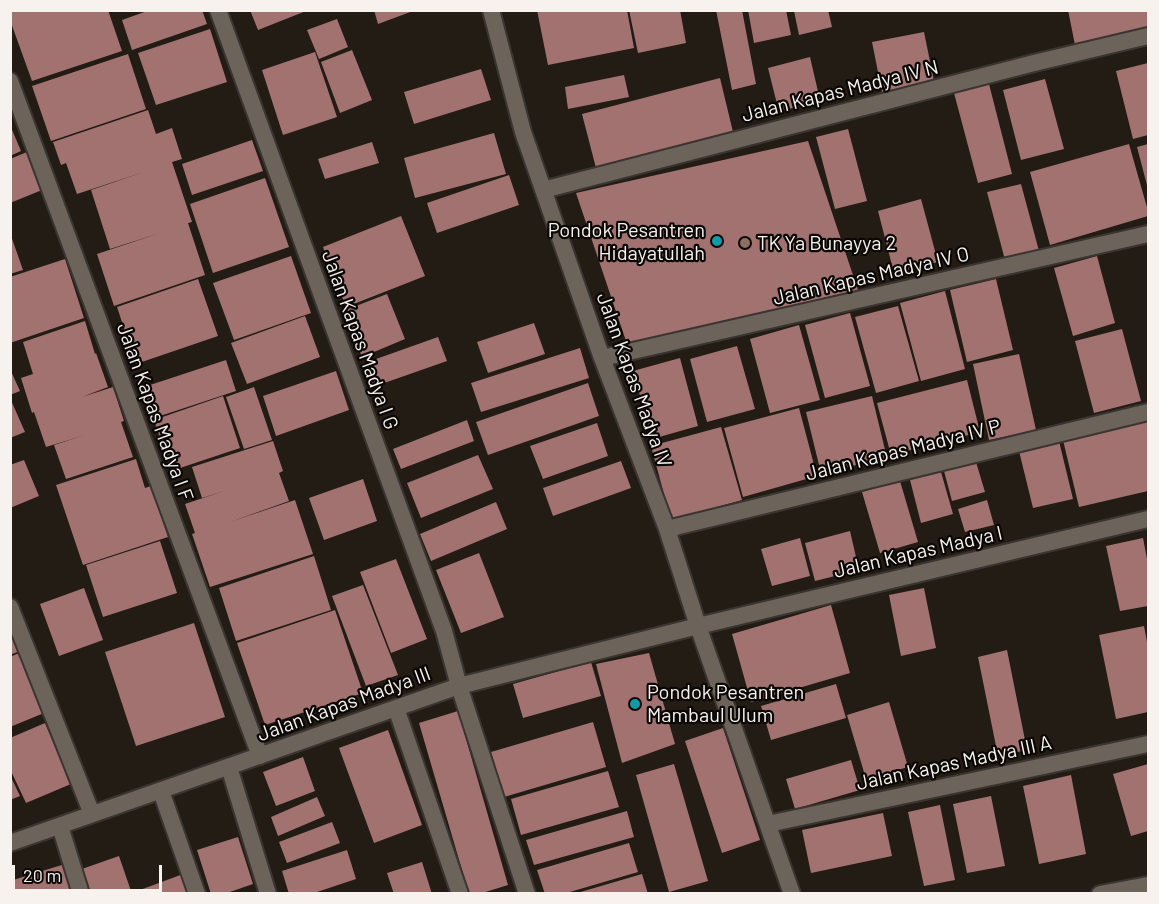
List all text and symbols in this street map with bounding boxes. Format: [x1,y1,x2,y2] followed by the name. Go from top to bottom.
[739,55,941,127] street label: Jalan Kapas Madya IV N
[548,218,705,265] place label: Pondok Pesantren Hidayatullah
[757,231,896,255] place label: TK Ya Bunayya 2
[710,234,724,248] marker: Pondok Pesantren Hidayatullah
[738,236,752,250] marker: TK Ya Bunayya 2
[771,242,971,310] street label: Jalan Kapas Madya IV O
[316,247,404,433] street label: Jalan Kapas Madya I G
[591,289,677,471] street label: Jalan Kapas Madya IV
[112,320,198,504] street label: Jalan Kapas Madya I F
[803,414,1003,486] street label: Jalan Kapas Madya IV P
[831,521,1005,583] street label: Jalan Kapas Madya I
[254,661,434,747] street label: Jalan Kapas Madya III
[647,680,804,727] place label: Pondok Pesantren Mambaul Ulum
[628,697,642,711] marker: Pondok Pesantren Mambaul Ulum
[854,731,1054,795] street label: Jalan Kapas Madya III A
[15,853,165,891] scale bar
[23,864,61,886] text: 20 m

